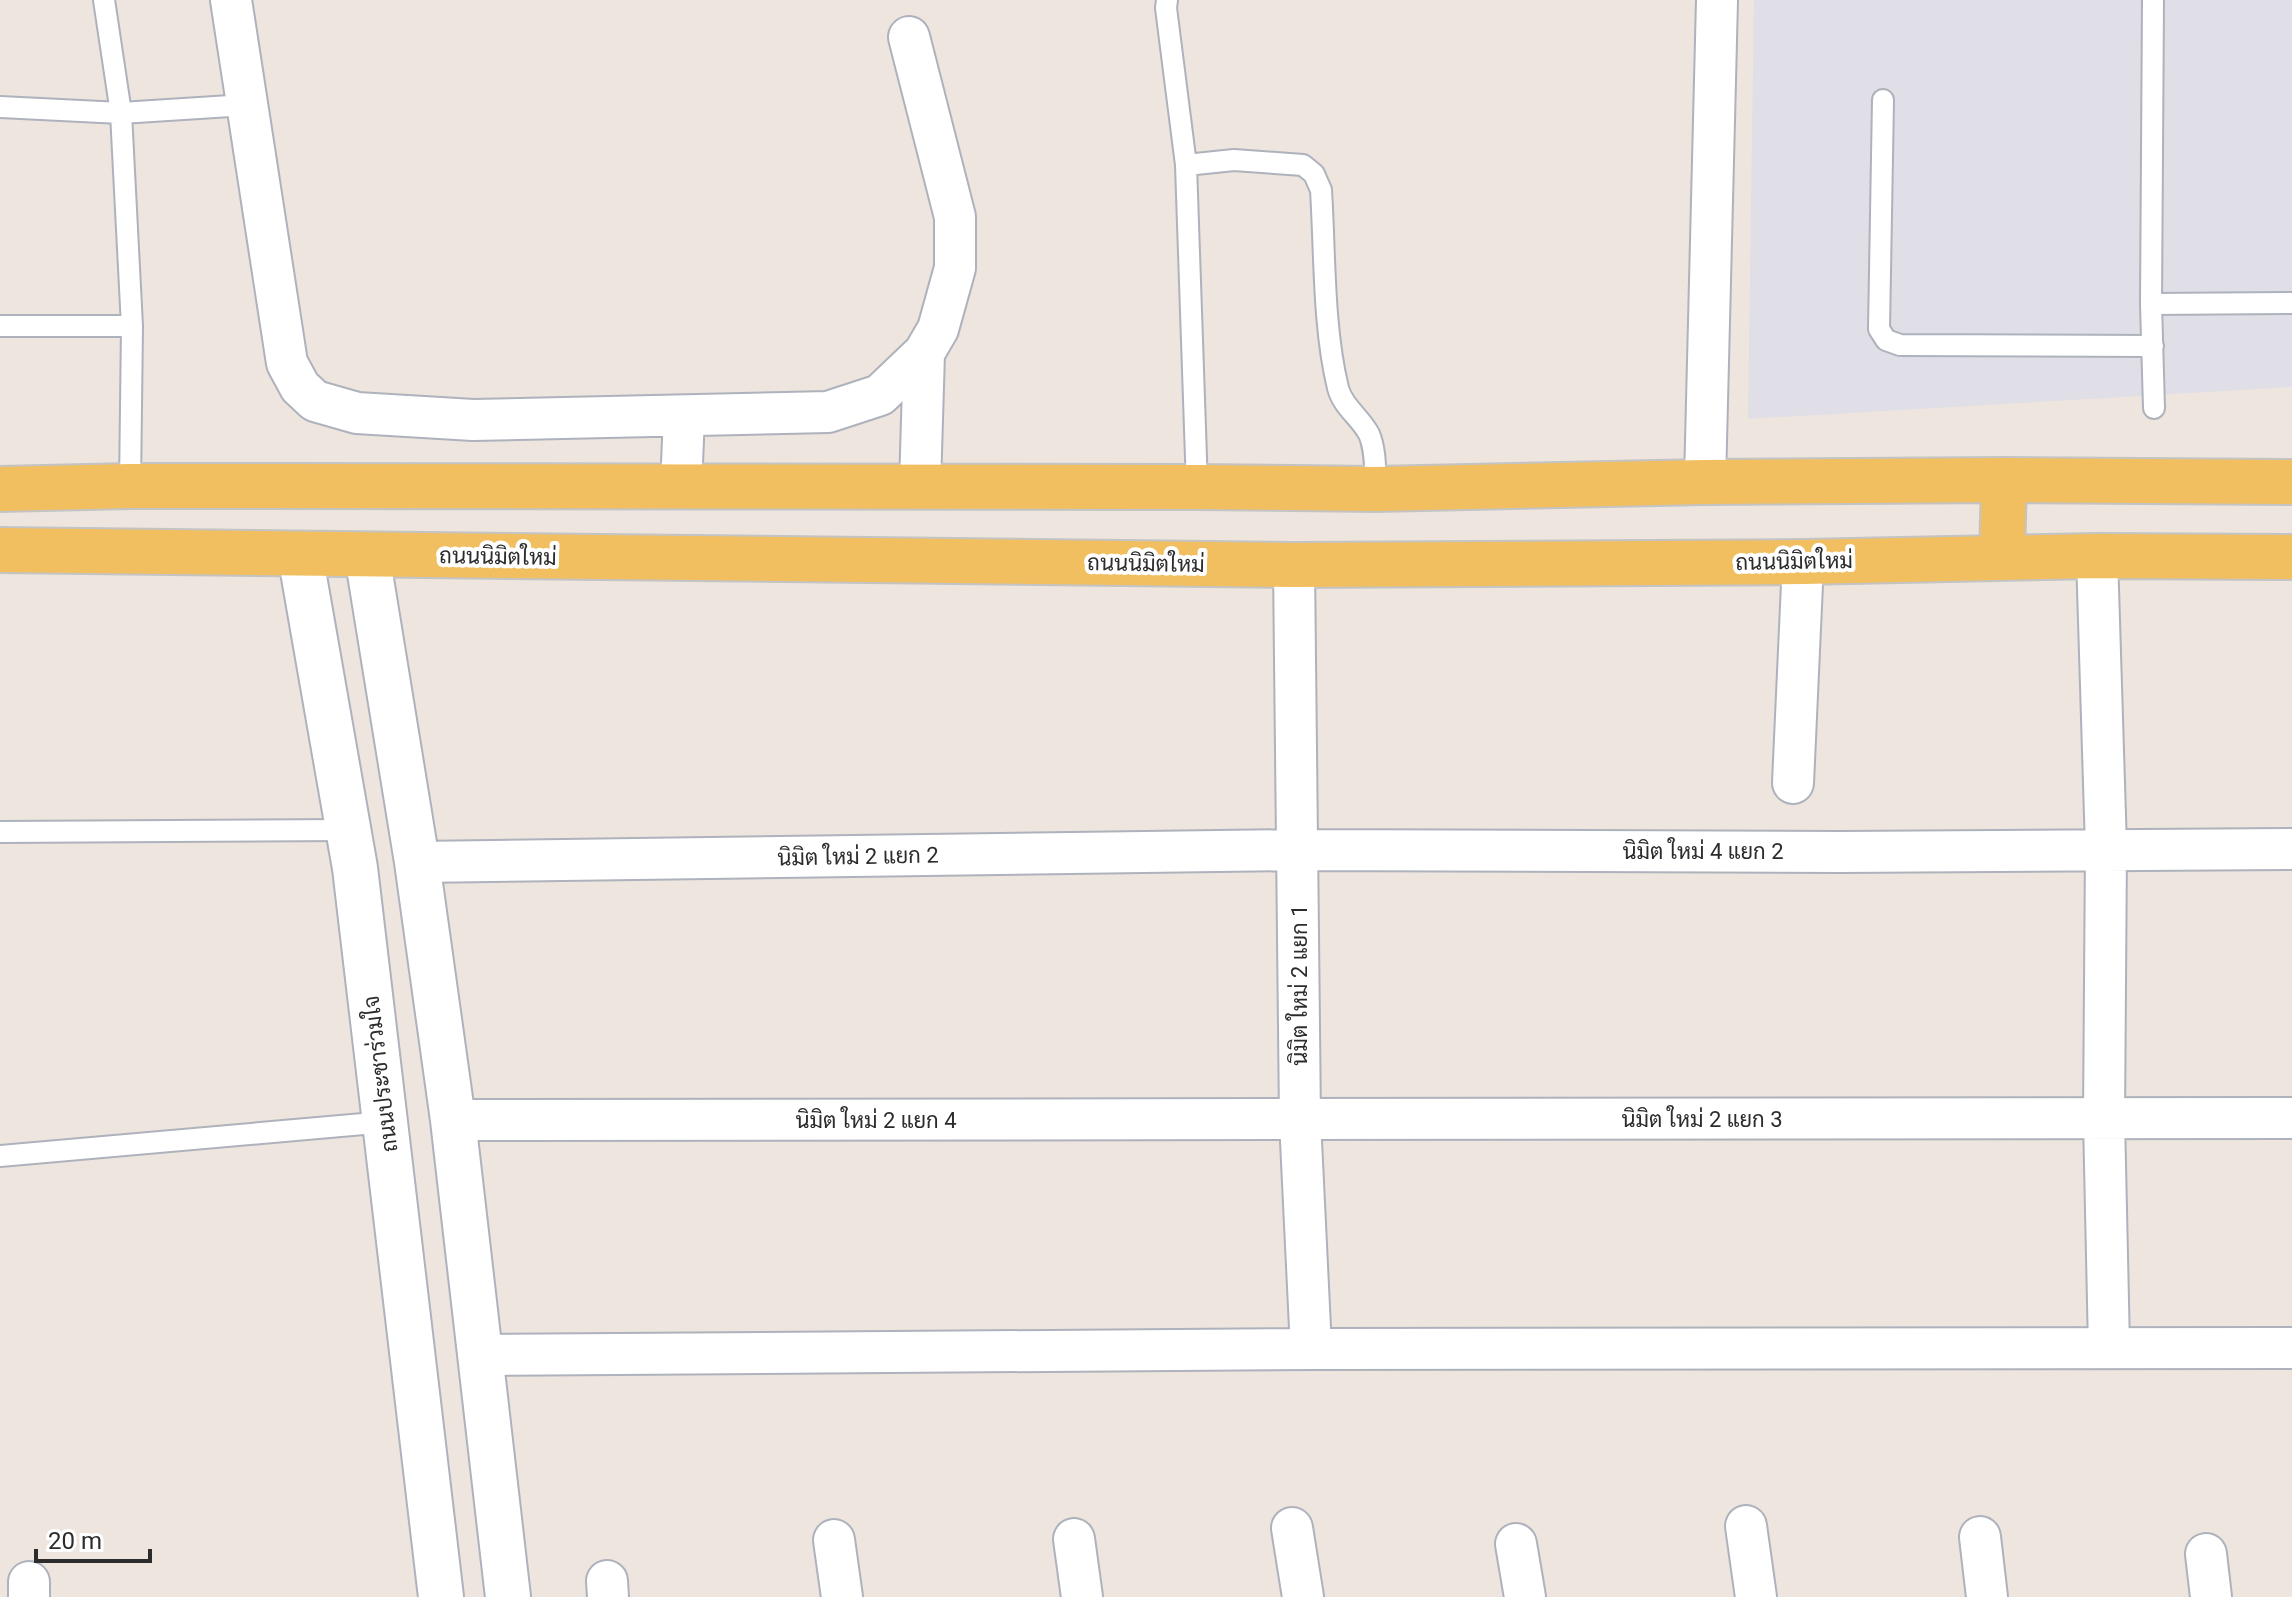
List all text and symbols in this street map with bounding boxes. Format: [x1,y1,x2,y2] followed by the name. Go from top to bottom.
[439,541,557,570] street label: ถนนนิมิตใหม่
[1735,546,1853,575] street label: ถนนนิมิตใหม่
[1087,548,1205,577] street label: ถนนนิมิตใหม่
[1622,837,1784,864] street label: นิมิต ใหม่ 4 แยก 2
[777,841,939,870] street label: นิมิต ใหม่ 2 แยก 2
[1285,904,1312,1066] street label: นิมิต ใหม่ 2 แยก 1
[357,994,403,1154] street label: ถนนประชาร่วมใจ
[1621,1105,1783,1132] street label: นิมิต ใหม่ 2 แยก 3
[795,1106,957,1133] street label: นิมิต ใหม่ 2 แยก 4
[36,1513,150,1563] scale bar
[48,1527,102,1555] text: 20 m

